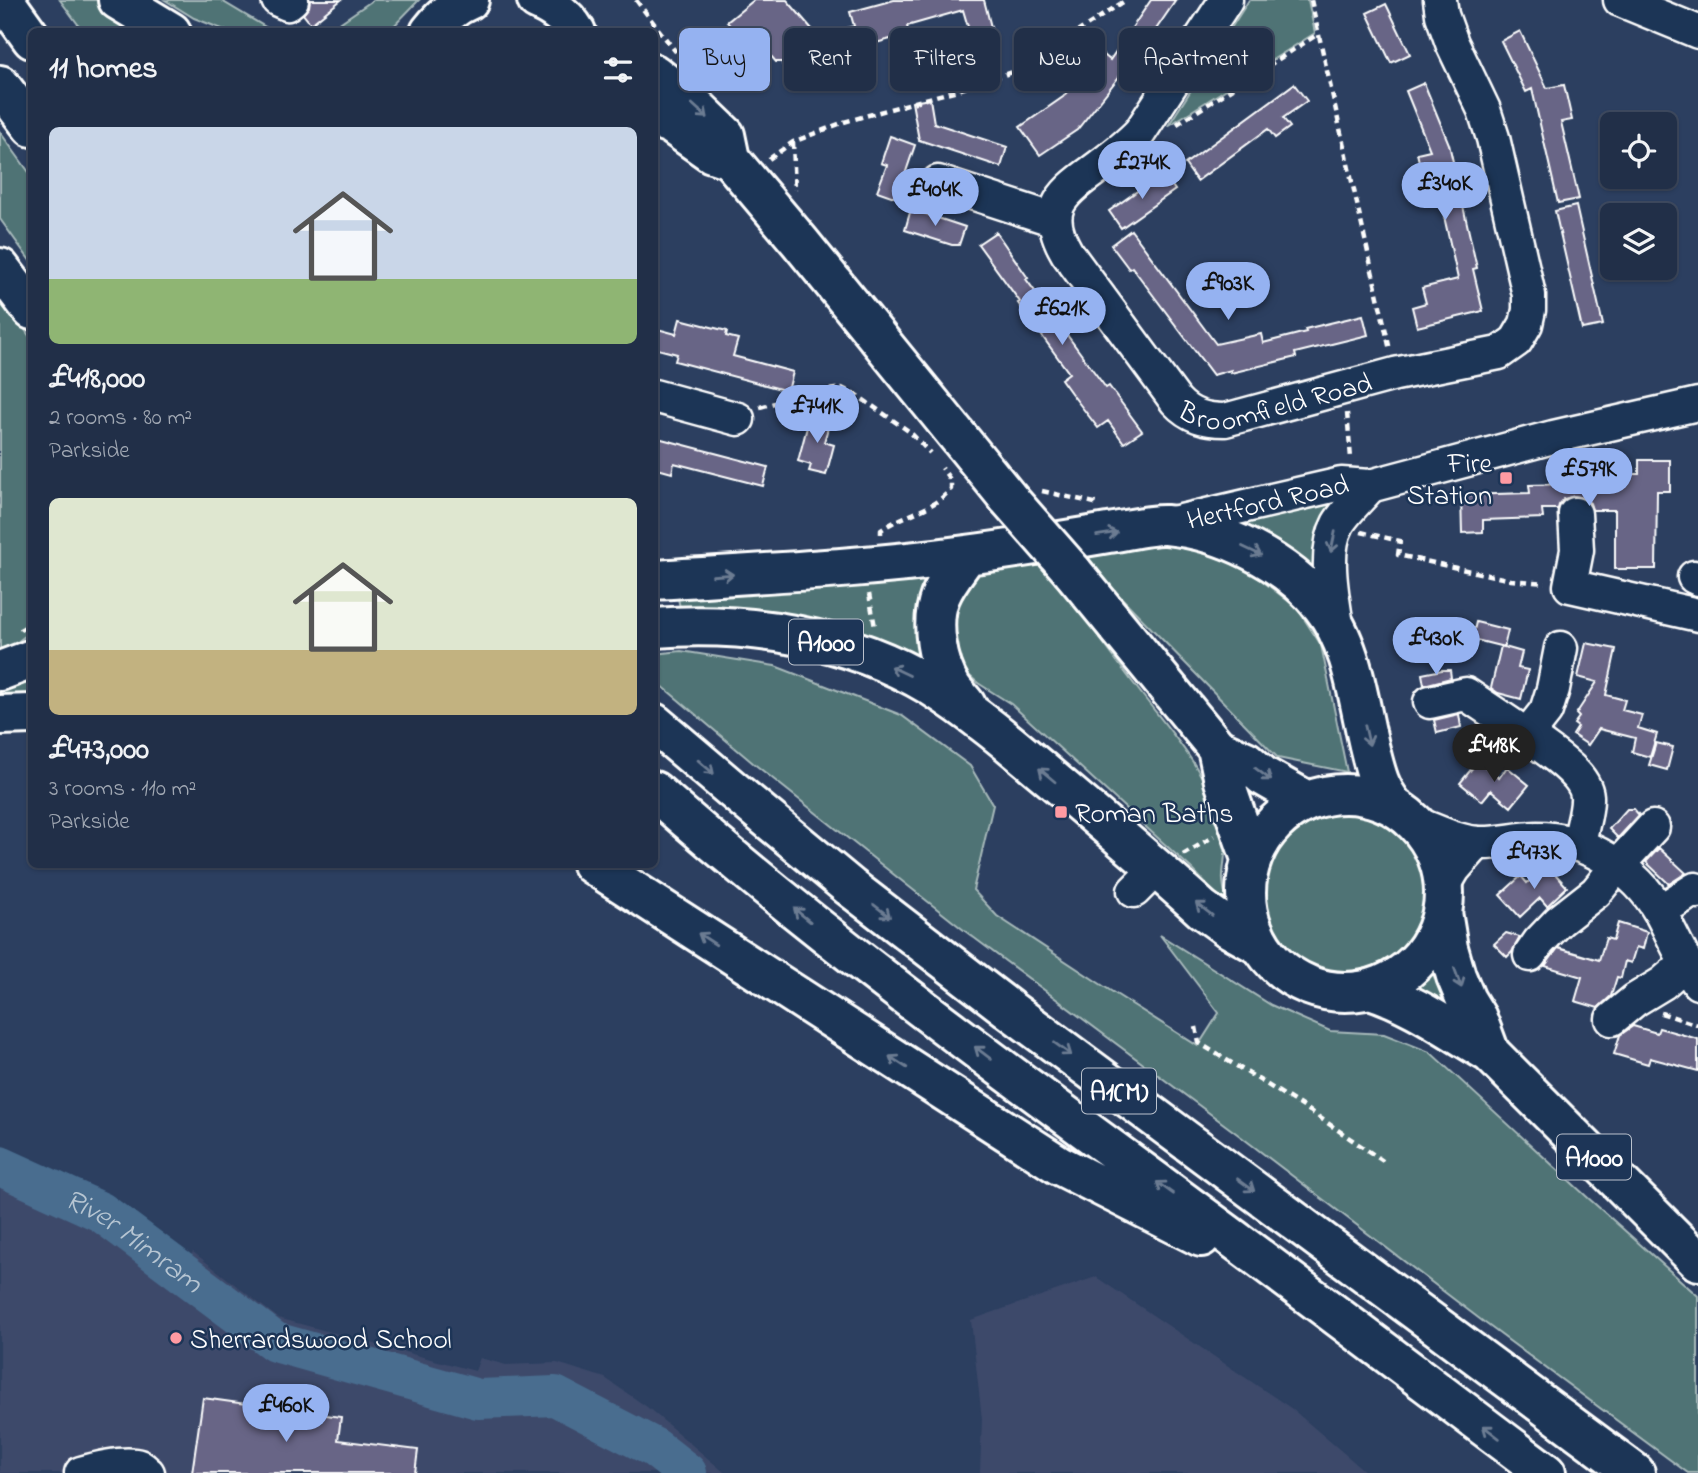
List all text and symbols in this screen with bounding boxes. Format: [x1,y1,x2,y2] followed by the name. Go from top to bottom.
[679,28,770,91] chip: Buy
[784,28,876,91] chip: Rent
[890,28,1000,91] chip: Filters
[1014,28,1105,91] chip: New
[1119,28,1273,91] chip: Apartment
[49,48,157,92] text: 11 homes
[599,51,637,89] icon: filters
[691,103,708,120] one-way arrow
[1600,112,1677,280] map controls
[1600,112,1677,189] button: locate
[1093,142,1191,201] pin: £274K
[1114,147,1170,180] text: £274K
[1396,162,1494,222] pin: £340K
[886,168,984,228] pin: £404K
[1418,168,1472,201] text: £340K
[280,173,406,299] icon: home
[908,174,962,207] text: £404K
[1600,203,1677,280] button: layers
[1179,262,1277,322] pin: £903K
[1202,268,1254,301] text: £903K
[1013,288,1111,347] pin: £621K
[1035,293,1089,326] text: £621K
[49,358,145,402] text: £418,000
[1168,364,1377,444] street label: Broomfield Road
[768,386,866,445] pin: £741K
[791,391,843,424] text: £741K
[49,402,192,435] text: 2 rooms · 80 m²
[49,435,130,468] text: Parkside
[1407,445,1492,518] place label: Fire Station
[1540,448,1638,508] pin: £579K
[1561,454,1617,487] text: £579K
[1183,466,1353,543] street label: Hertford Road
[1498,470,1514,486] marker: Fire Station
[1095,527,1118,540] one-way arrow
[1326,530,1339,553] one-way arrow
[280,544,406,670] icon: home
[1241,545,1262,558] one-way arrow
[711,569,734,582] one-way arrow
[1387,618,1485,677] pin: £430K
[789,620,863,664] road number: A1000
[1409,623,1463,656] text: £430K
[890,663,911,677] one-way arrow
[1360,723,1374,746] one-way arrow
[1445,724,1543,784] pin: £418K
[49,729,149,773] text: £473,000
[1468,730,1520,763] text: £418K
[697,759,715,775] one-way arrow
[1253,766,1271,781] one-way arrow
[1039,767,1057,783] one-way arrow
[49,773,196,806] text: 3 rooms · 110 m²
[1075,795,1234,836] place label: Roman Baths
[1053,804,1069,820] marker: Roman Baths
[49,806,130,839] text: Parkside
[1485,832,1583,891] pin: £473K
[1507,837,1561,870] text: £473K
[1195,902,1213,917] one-way arrow
[872,904,891,919] one-way arrow
[793,907,811,923] one-way arrow
[698,931,717,946] one-way arrow
[1452,966,1465,988] one-way arrow
[1053,1042,1072,1056] one-way arrow
[974,1046,993,1060] one-way arrow
[889,1055,908,1070] one-way arrow
[1082,1068,1156,1114] road number: A1(M)
[1557,1134,1631,1180] road number: A1000
[1236,1177,1255,1192] one-way arrow
[57,1179,212,1306] water label: River Mimram
[1157,1181,1175,1196] one-way arrow
[190,1321,452,1362] place label: Sherrardswood School
[168,1330,184,1346] marker: Sherrardswood School
[237,1384,335,1444] pin: £460K
[258,1390,314,1423] text: £460K
[1482,1425,1501,1439] one-way arrow

